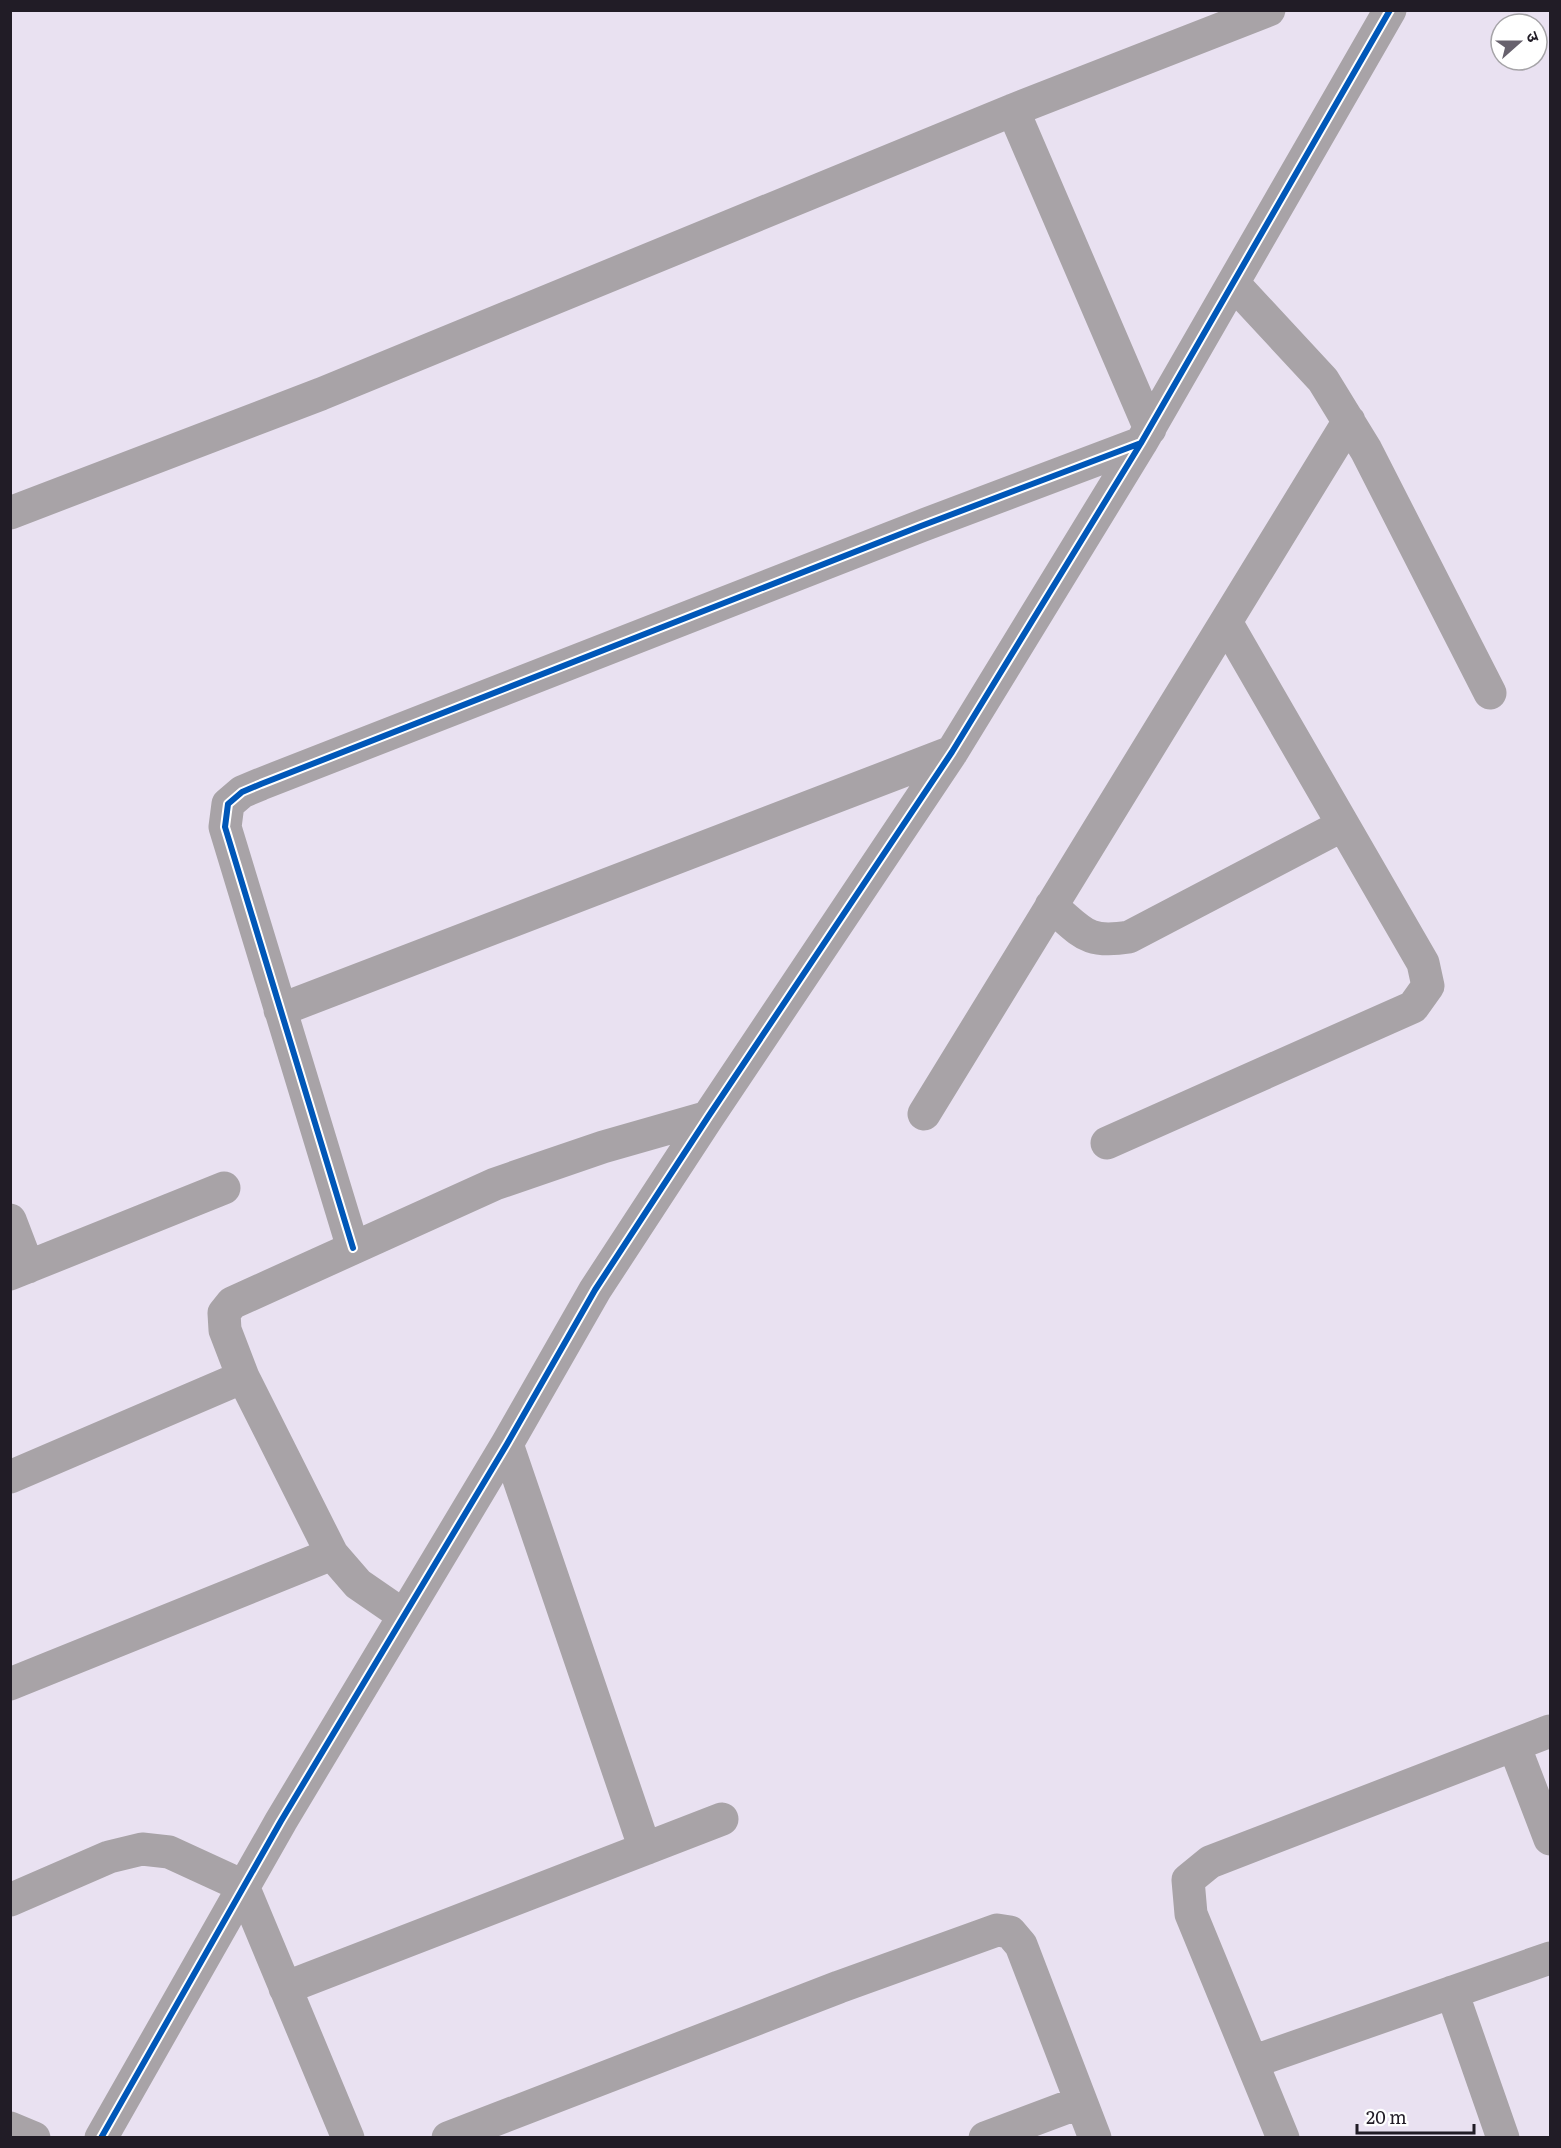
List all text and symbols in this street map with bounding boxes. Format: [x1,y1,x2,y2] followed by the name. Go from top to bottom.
[1489,12,1549,72] north arrow
[1521,28,1547,46] text: उ
[1357,2097,1474,2135] scale bar
[1366,2103,1407,2130] text: 20 m

